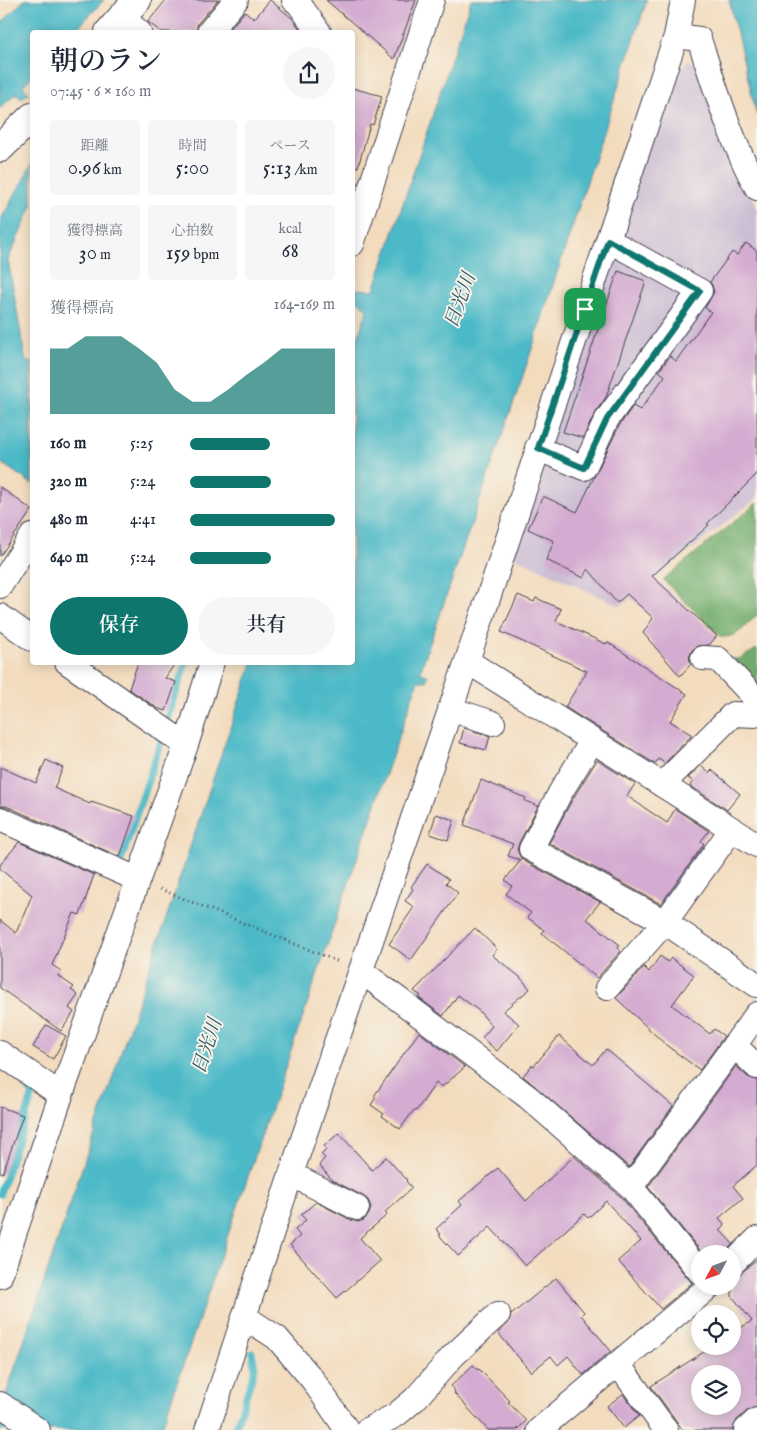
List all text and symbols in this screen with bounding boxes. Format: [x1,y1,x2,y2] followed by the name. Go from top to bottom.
[50,45,162,80] text: 朝のラン
[283,47,335,99] button: share
[50,82,151,102] text: 07:45 · 6 × 160 m
[81,137,109,155] text: 距離
[178,137,206,155] text: 時間
[270,137,311,155] text: ペース
[68,155,101,182] text: 0.96
[176,155,209,182] text: 5:00
[263,155,292,182] text: 5:13
[101,161,122,179] text: km
[292,161,318,179] text: /km
[278,220,302,238] text: kcal
[67,222,123,240] text: 獲得標高
[171,222,213,240] text: 心拍数
[282,238,299,265] text: 68
[79,240,97,267] text: 30
[166,240,190,267] text: 159
[97,246,111,264] text: m
[190,246,219,264] text: bpm
[440,268,483,332] water label: 日光川
[564,288,606,330] pin
[274,295,335,315] text: 164–169 m
[571,295,599,323] icon: arrive
[50,299,114,319] text: 獲得標高
[50,434,86,454] text: 160 m
[130,434,153,454] text: 5:25
[50,472,87,492] text: 320 m
[130,472,155,492] text: 5:24
[50,510,88,530] text: 480 m
[130,510,156,530] text: 4:41
[50,548,88,568] text: 640 m
[130,548,155,568] text: 5:24
[50,597,188,655] button: 保存
[198,597,335,655] button: 共有
[188,1014,229,1077] water label: 日光川
[691,1245,741,1295] north arrow
[691,1245,741,1415] map controls
[691,1305,741,1355] button: locate
[691,1365,741,1415] button: layers

